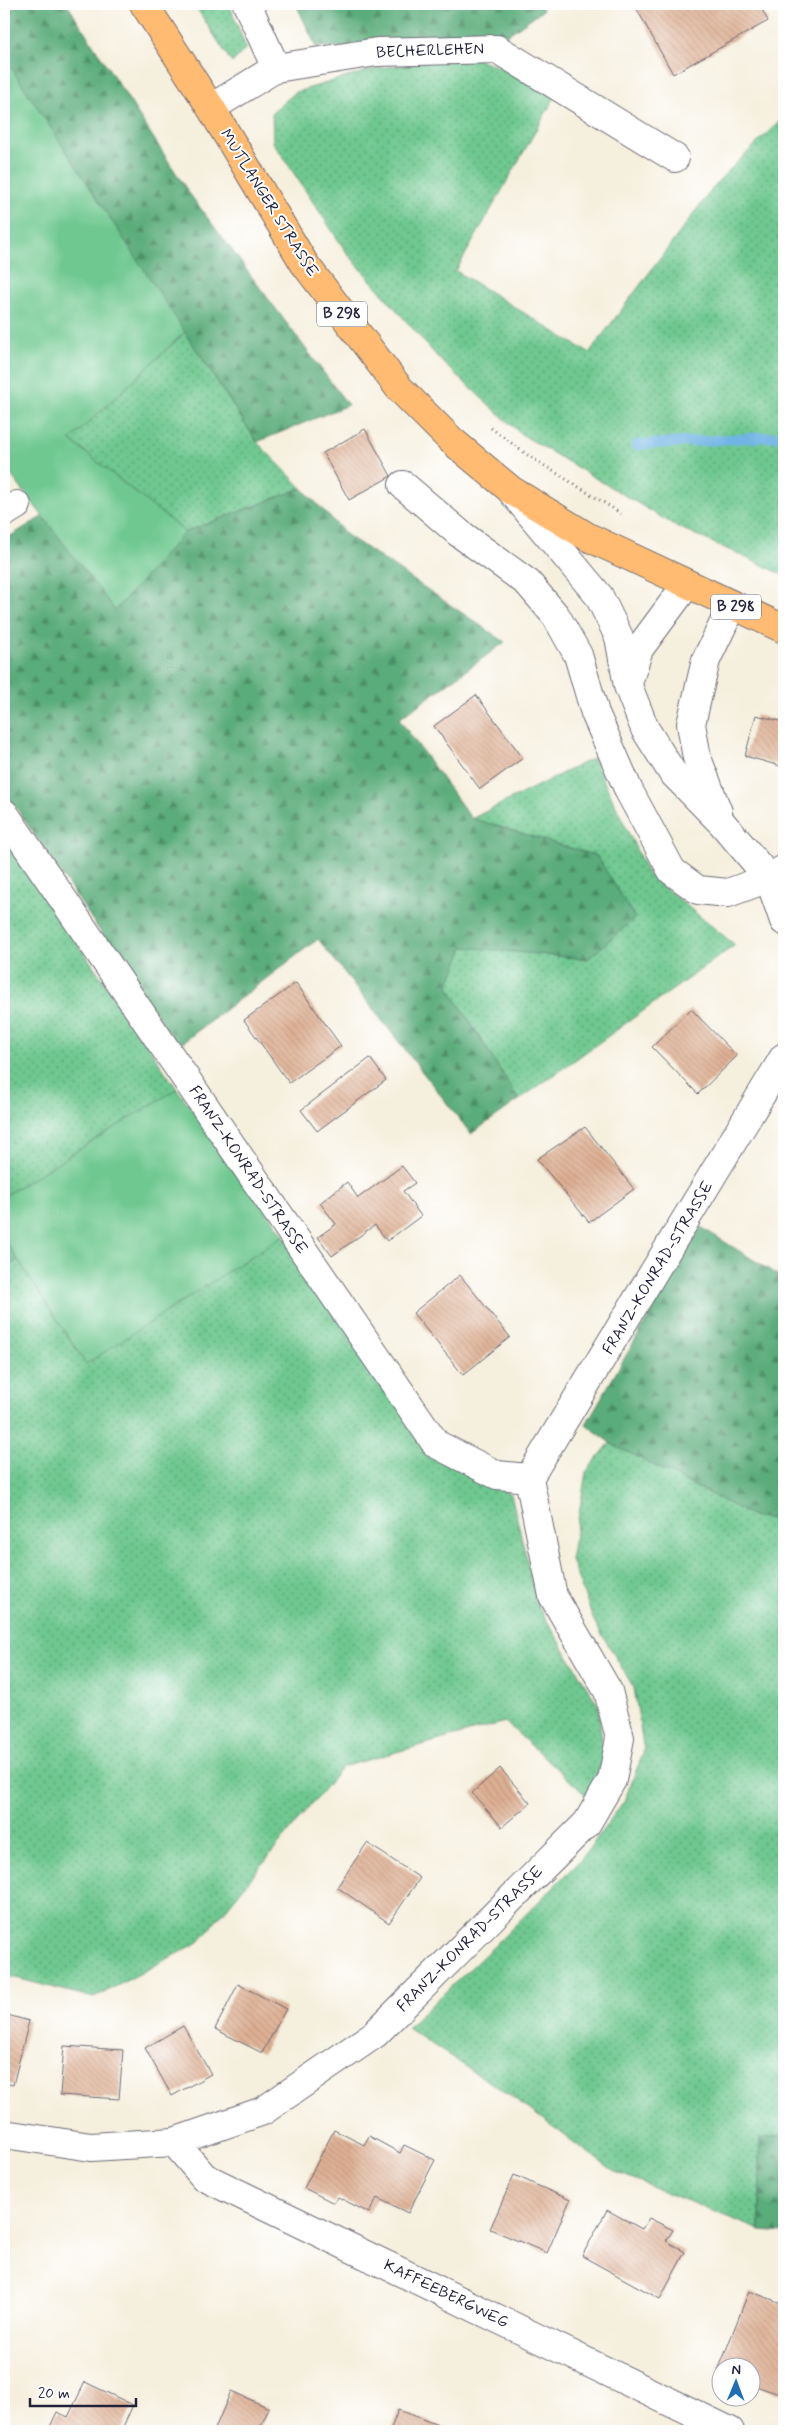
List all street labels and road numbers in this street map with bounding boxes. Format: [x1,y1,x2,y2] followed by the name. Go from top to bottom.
[376,39,484,63] street label: BECHERLEHEN
[215,125,323,281] street label: MUTLANGER STRASSE
[317,302,367,326] road number: B 298
[711,594,761,620] road number: B 298
[184,1082,312,1258] street label: FRANZ-KONRAD-STRASSE
[598,1177,718,1359] street label: FRANZ-KONRAD-STRASSE
[392,1861,548,2017] street label: FRANZ-KONRAD-STRASSE
[380,2255,512,2333] street label: KAFFEEBERGWEG

